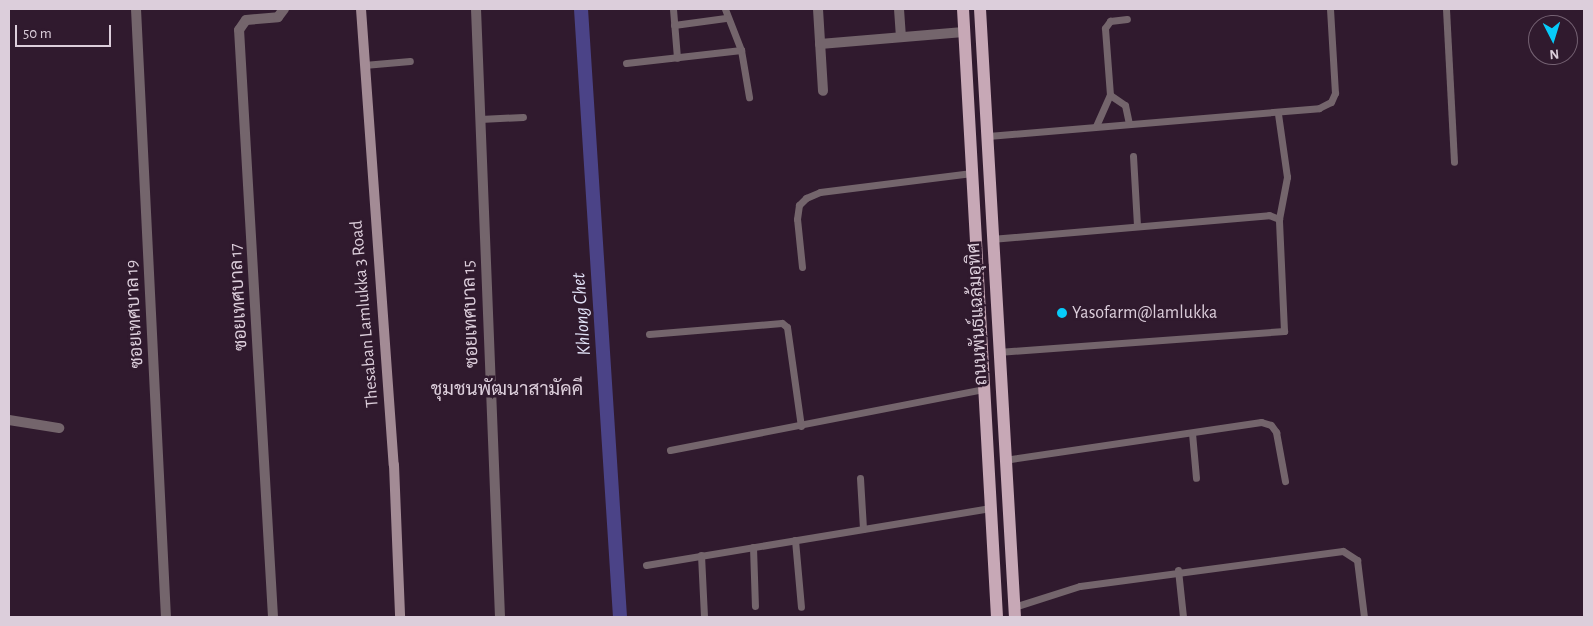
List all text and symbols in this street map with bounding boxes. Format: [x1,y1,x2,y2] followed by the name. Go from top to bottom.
[18,15,114,47] scale bar
[1528,15,1578,65] north arrow
[23,26,52,41] text: 50 m
[1549,47,1560,61] text: N
[346,219,384,409] street label: Thesaban Lamlukka 3 Road
[963,242,993,386] street label: ถนนพันธ์แฉล้มอุทิศ
[225,243,253,351] street label: ซอยเทศบาล 17
[121,259,149,369] street label: ซอยเทศบาล 19
[458,260,484,368] street label: ซอยเทศบาล 15
[568,272,596,356] water label: Khlong Chet
[1072,302,1217,324] place label: Yasofarm@lamlukka
[1056,307,1068,319] marker: Yasofarm@lamlukka
[431,379,583,401] district label: ชุมชนพัฒนาสามัคคี

